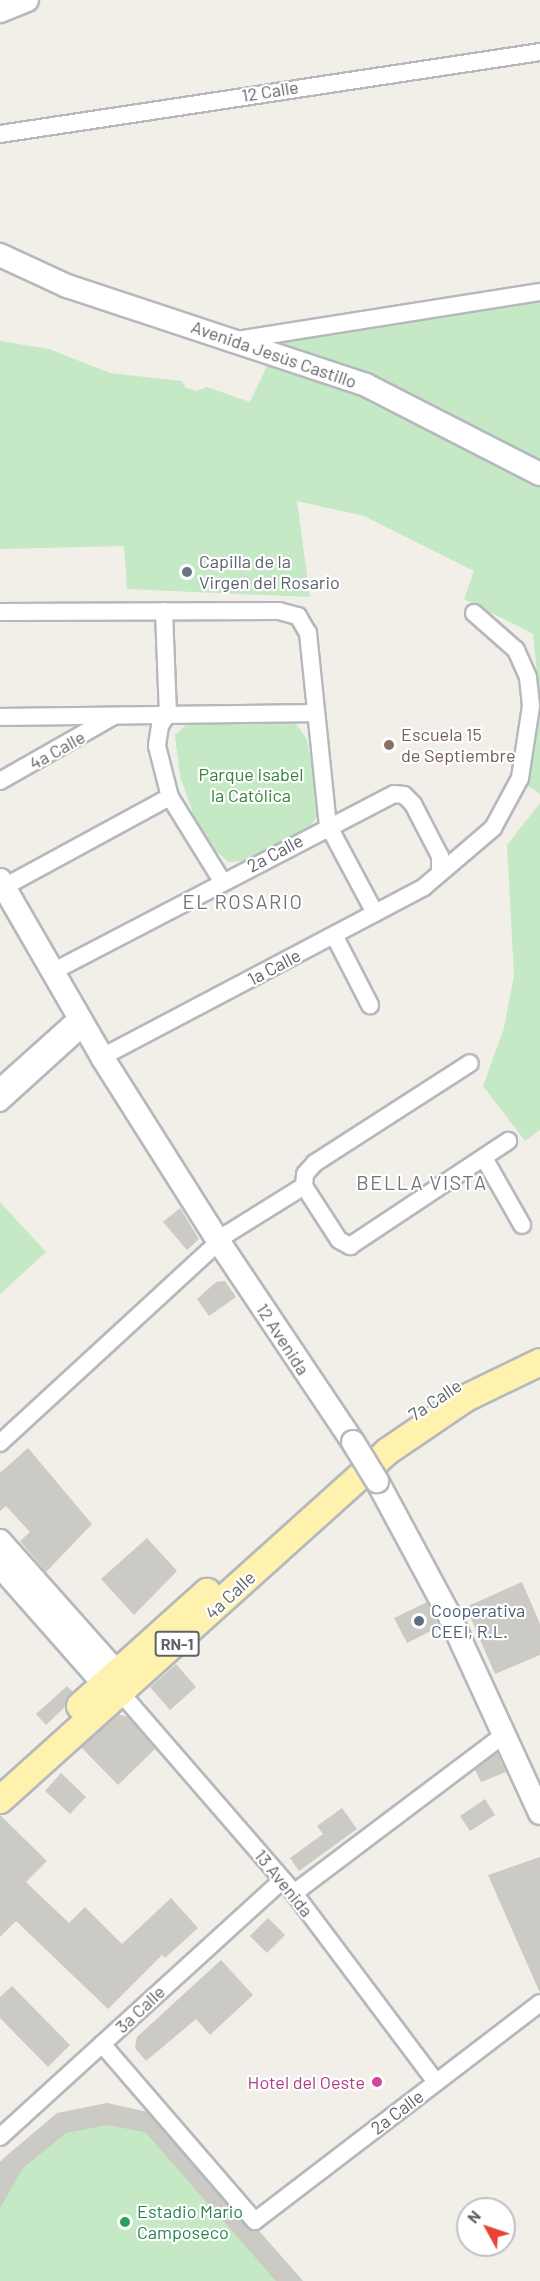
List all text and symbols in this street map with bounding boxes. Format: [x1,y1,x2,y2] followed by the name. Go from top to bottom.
[240,76,300,106] street label: 12 Calle
[188,316,360,392] street label: Avenida Jesús Castillo
[199,551,340,594] place label: Capilla de la Virgen del Rosario
[180,565,194,579] marker: Capilla de la Virgen del Rosario
[401,724,516,766] place label: Escuela 15 de Septiembre
[25,726,89,774] street label: 4a Calle
[382,738,396,752] marker: Escuela 15 de Septiembre
[199,764,303,806] park label: Parque Isabel la Católica
[243,829,307,877] street label: 2a Calle
[183,889,303,913] district label: EL ROSARIO
[244,944,304,990] street label: 1a Calle
[356,1170,488,1194] district label: BELLA VISTA
[252,1299,314,1379] street label: 12 Avenida
[404,1374,466,1426] street label: 7a Calle
[200,1566,260,1624] street label: 4a Calle
[431,1600,525,1642] place label: Cooperativa CEEI, R.L.
[412,1614,426,1628] marker: Cooperativa CEEI, R.L.
[154,1631,200,1657] road number: RN-1
[250,1845,318,1921] street label: 13 Avenida
[111,1981,169,2037] street label: 3a Calle
[248,2071,365,2093] place label: Hotel del Oeste
[370,2075,384,2089] marker: Hotel del Oeste
[366,2085,428,2139] street label: 2a Calle
[456,2197,516,2257] north arrow
[137,2201,243,2244] place label: Estadio Mario Camposeco
[463,2206,484,2227] text: N
[118,2215,132,2229] marker: Estadio Mario Camposeco

